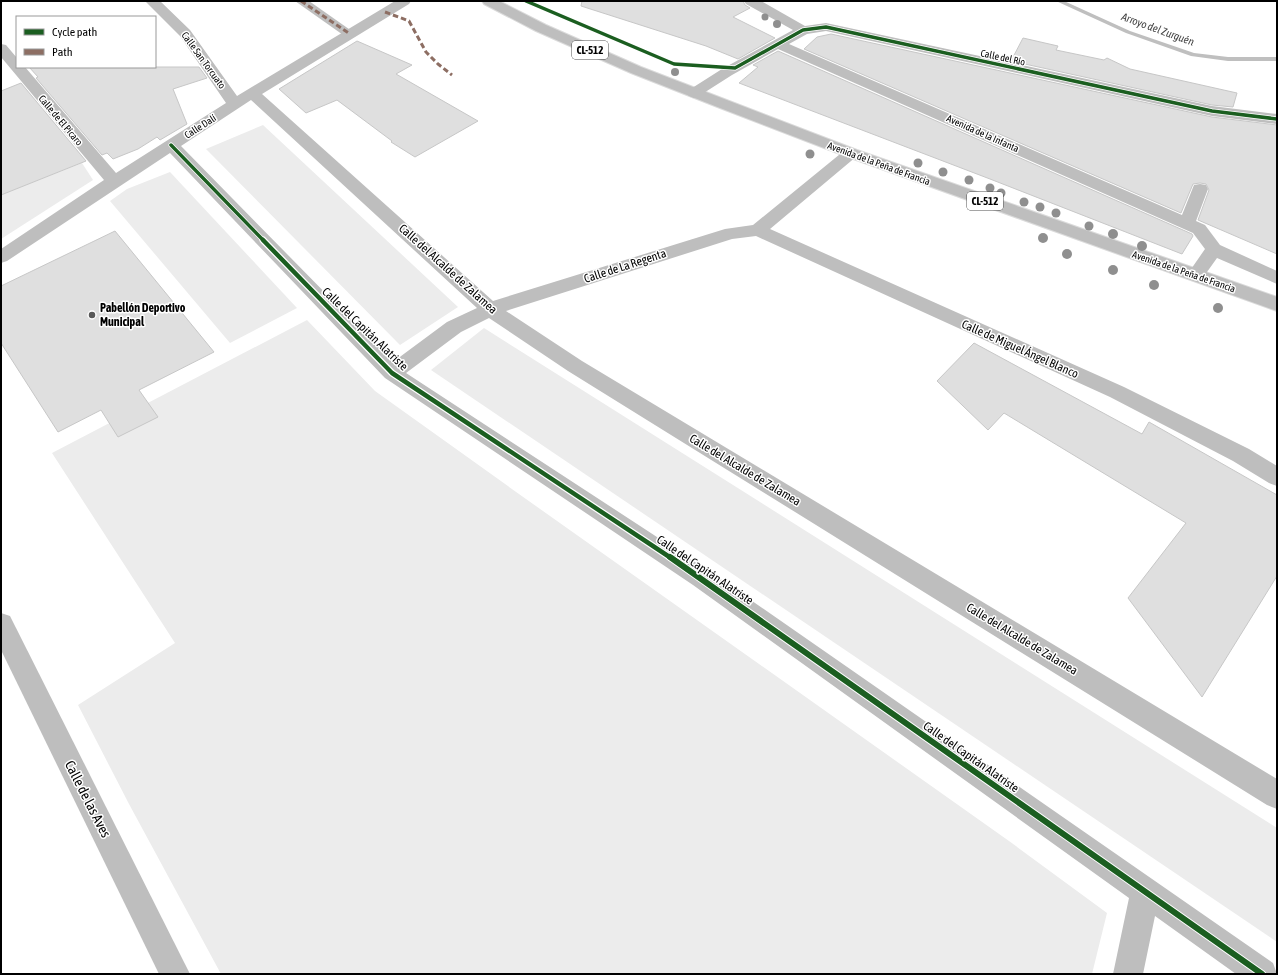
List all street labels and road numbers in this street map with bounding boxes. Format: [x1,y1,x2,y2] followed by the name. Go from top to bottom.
[179,30,228,91] street label: Calle San Torcuato
[572,41,608,59] road number: CL-512
[979,47,1027,68] street label: Calle del Río
[36,93,85,148] street label: Calle de El Pícaro
[182,112,219,141] street label: Calle Dalí
[945,113,1021,154] street label: Avenida de la Infanta
[826,140,932,187] street label: Avenida de la Peña de Francia
[967,192,1003,210] road number: CL-512
[396,221,500,317] street label: Calle del Alcalde de Zalamea
[582,246,668,286] street label: Calle de La Regenta
[1131,249,1237,294] street label: Avenida de la Peña de Francia
[319,284,411,374] street label: Calle del Capitán Alatriste
[959,317,1081,381] street label: Calle de Miguel Ángel Blanco
[687,431,803,509] street label: Calle del Alcalde de Zalamea
[654,532,756,608] street label: Calle del Capitán Alatriste
[964,600,1080,678] street label: Calle del Alcalde de Zalamea
[920,719,1022,795] street label: Calle del Capitán Alatriste
[62,758,114,840] street label: Calle de las Aves

